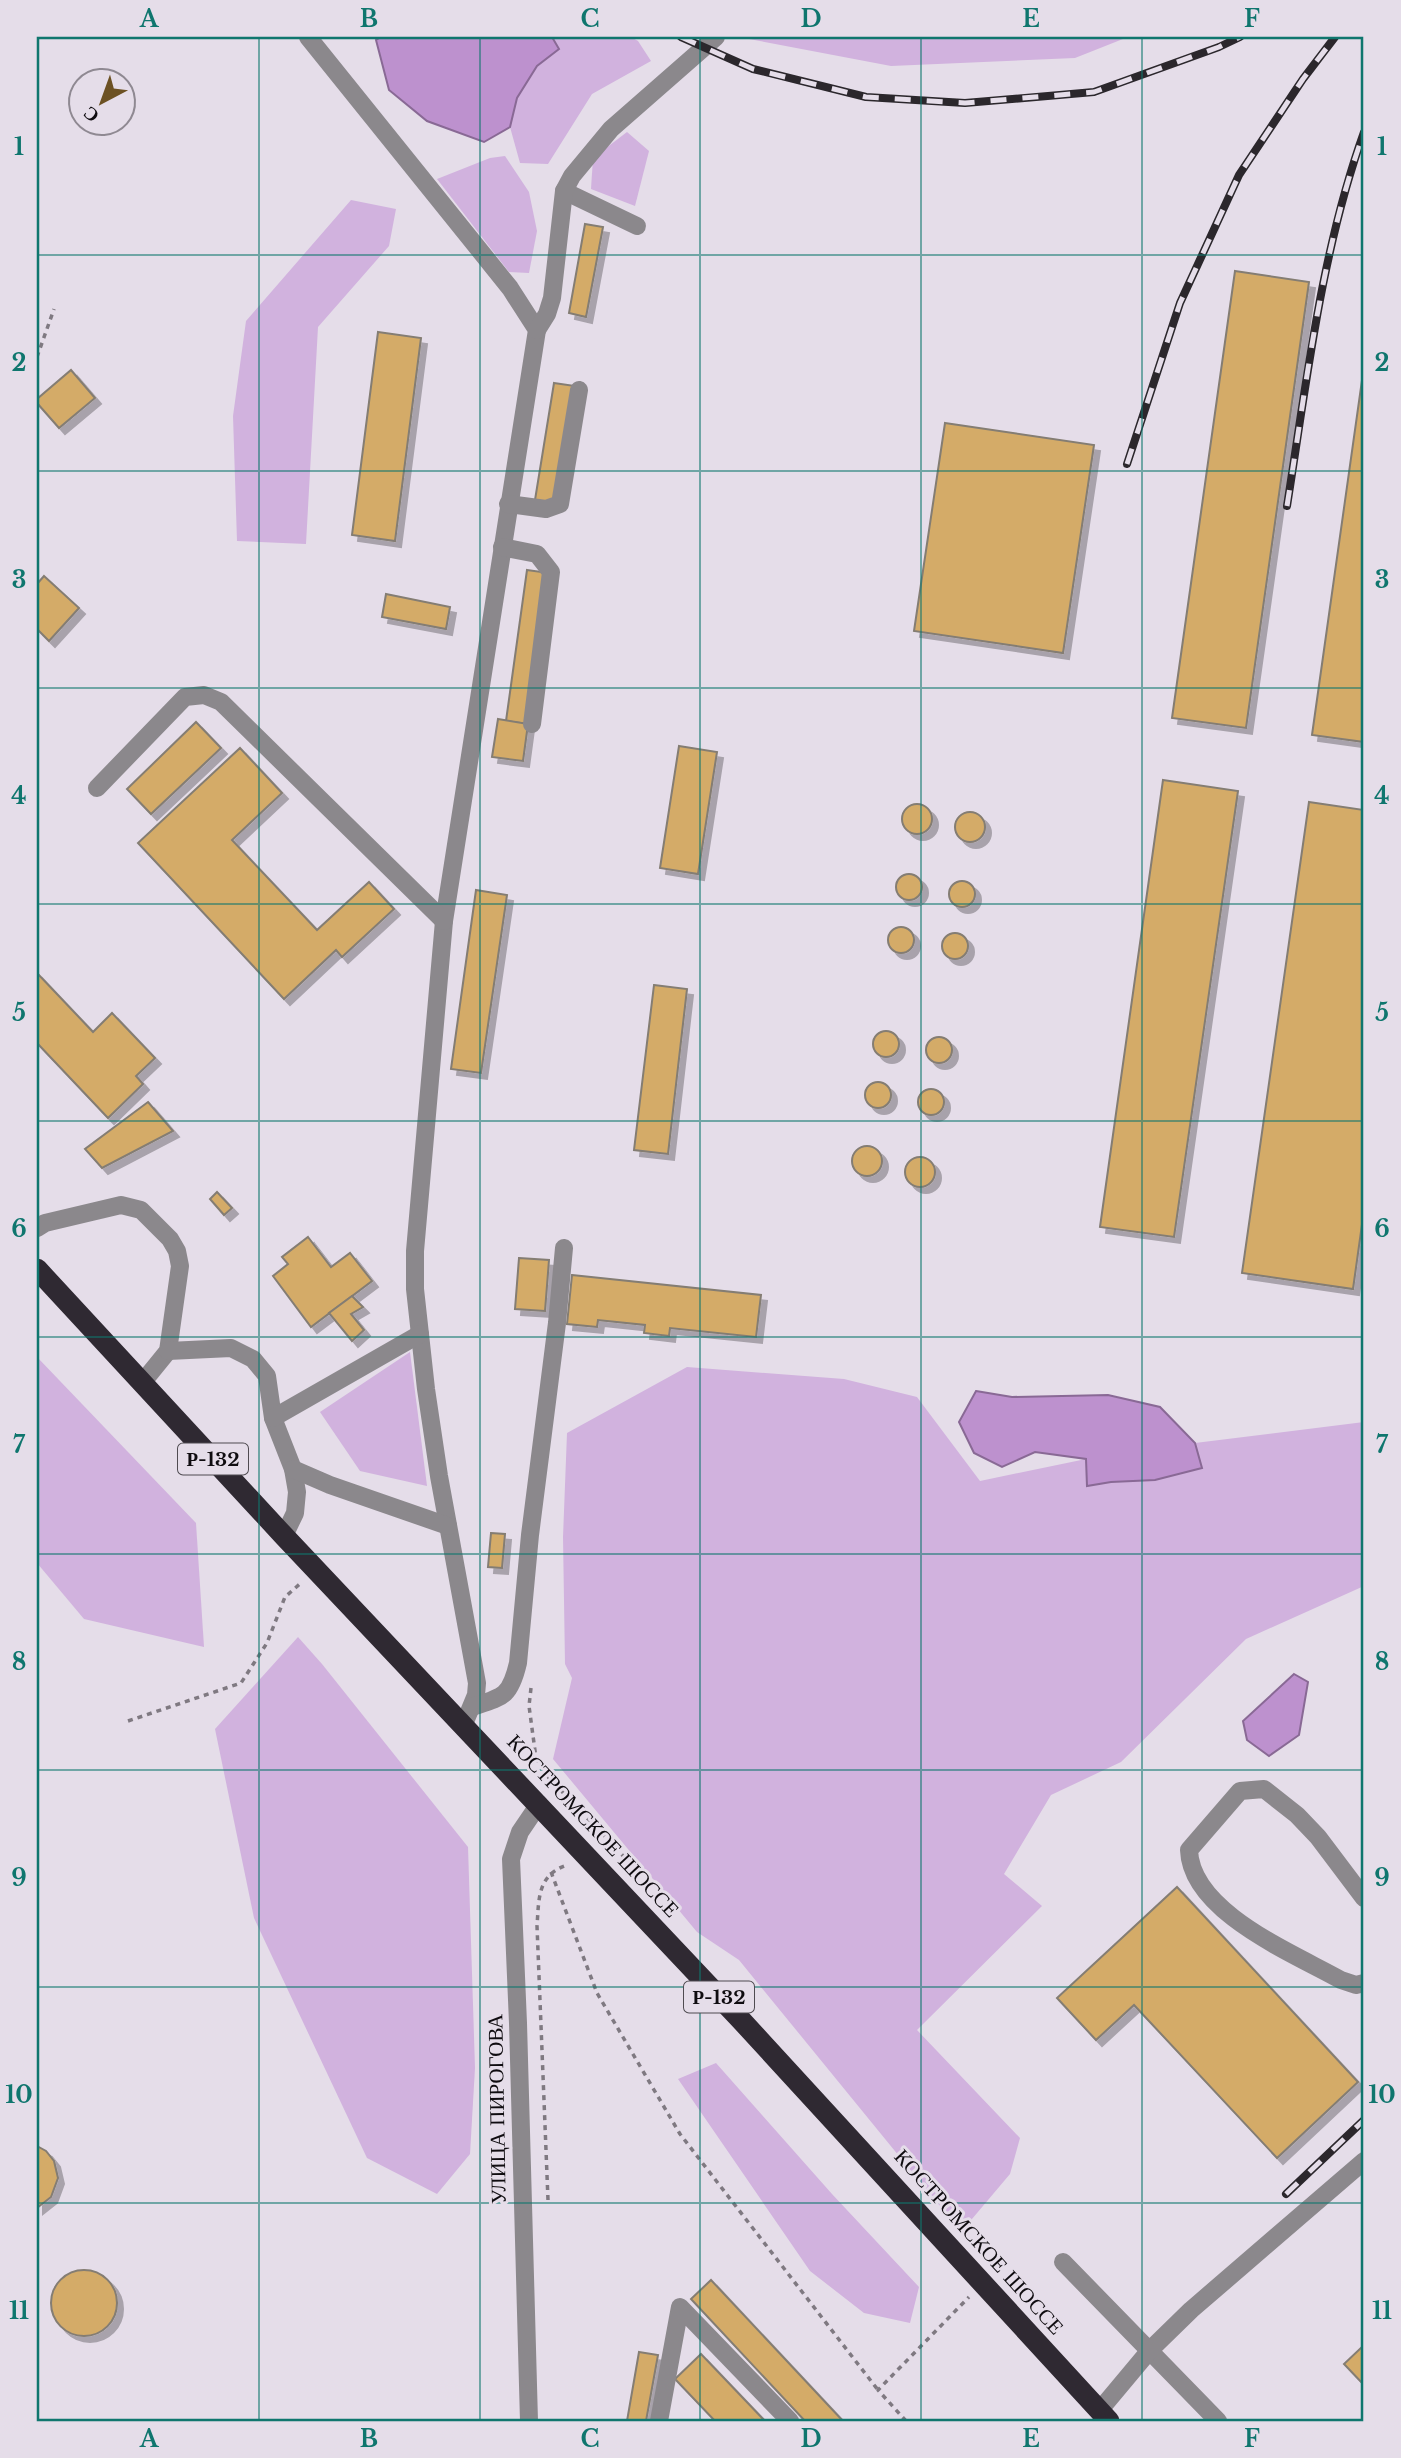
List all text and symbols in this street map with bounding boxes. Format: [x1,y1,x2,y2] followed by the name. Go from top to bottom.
[139,5,160,33] text: A
[360,5,378,33] text: B
[581,5,599,33] text: C
[800,5,822,33] text: D
[1022,5,1040,33] text: E
[1244,5,1260,33] text: F
[66,66,136,136] north arrow
[78,101,104,128] text: С
[14,133,24,161] text: 1
[1377,133,1387,161] text: 1
[12,349,26,377] text: 2
[1375,349,1389,377] text: 2
[12,566,26,594] text: 3
[1375,566,1389,594] text: 3
[11,782,27,810] text: 4
[1374,782,1390,810] text: 4
[12,999,26,1027] text: 5
[1375,999,1389,1027] text: 5
[11,1215,27,1243] text: 6
[1374,1215,1390,1243] text: 6
[13,1431,26,1459] text: 7
[1376,1431,1389,1459] text: 7
[178,1443,248,1474] road number: Р-132
[12,1648,26,1676] text: 8
[1375,1648,1389,1676] text: 8
[501,1729,685,1923] street label: КОСТРОМСКОЕ ШОССЕ
[11,1864,27,1892] text: 9
[1374,1864,1390,1892] text: 9
[684,1982,754,2012] road number: Р-132
[482,2013,512,2204] street label: УЛИЦА ПИРОГОВА
[5,2081,33,2109] text: 10
[1368,2081,1396,2109] text: 10
[889,2144,1069,2340] street label: КОСТРОМСКОЕ ШОССЕ
[9,2297,29,2325] text: 11
[1372,2297,1392,2325] text: 11
[139,2425,160,2453] text: A
[360,2425,378,2453] text: B
[581,2425,599,2453] text: C
[800,2425,822,2453] text: D
[1022,2425,1040,2453] text: E
[1244,2425,1260,2453] text: F

